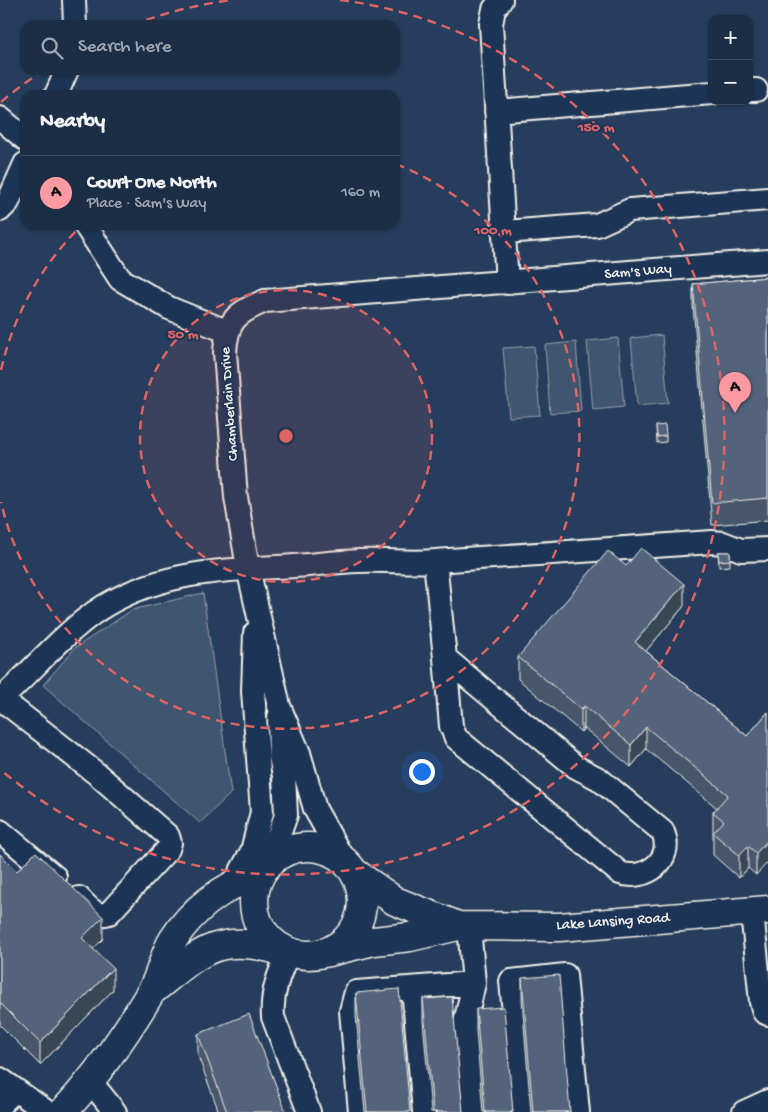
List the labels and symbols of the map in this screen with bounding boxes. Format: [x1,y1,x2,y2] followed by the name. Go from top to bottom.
[577,119,615,137] text: 150 m
[473,222,512,240] text: 100 m
[604,260,673,284] street label: Sam's Way
[168,326,199,344] text: 50 m
[217,346,243,462] street label: Chamberlain Drive
[719,372,751,413] pin: A
[277,427,295,445] centre of rings
[409,759,435,785] your location
[556,909,671,935] street label: Lake Lansing Road

